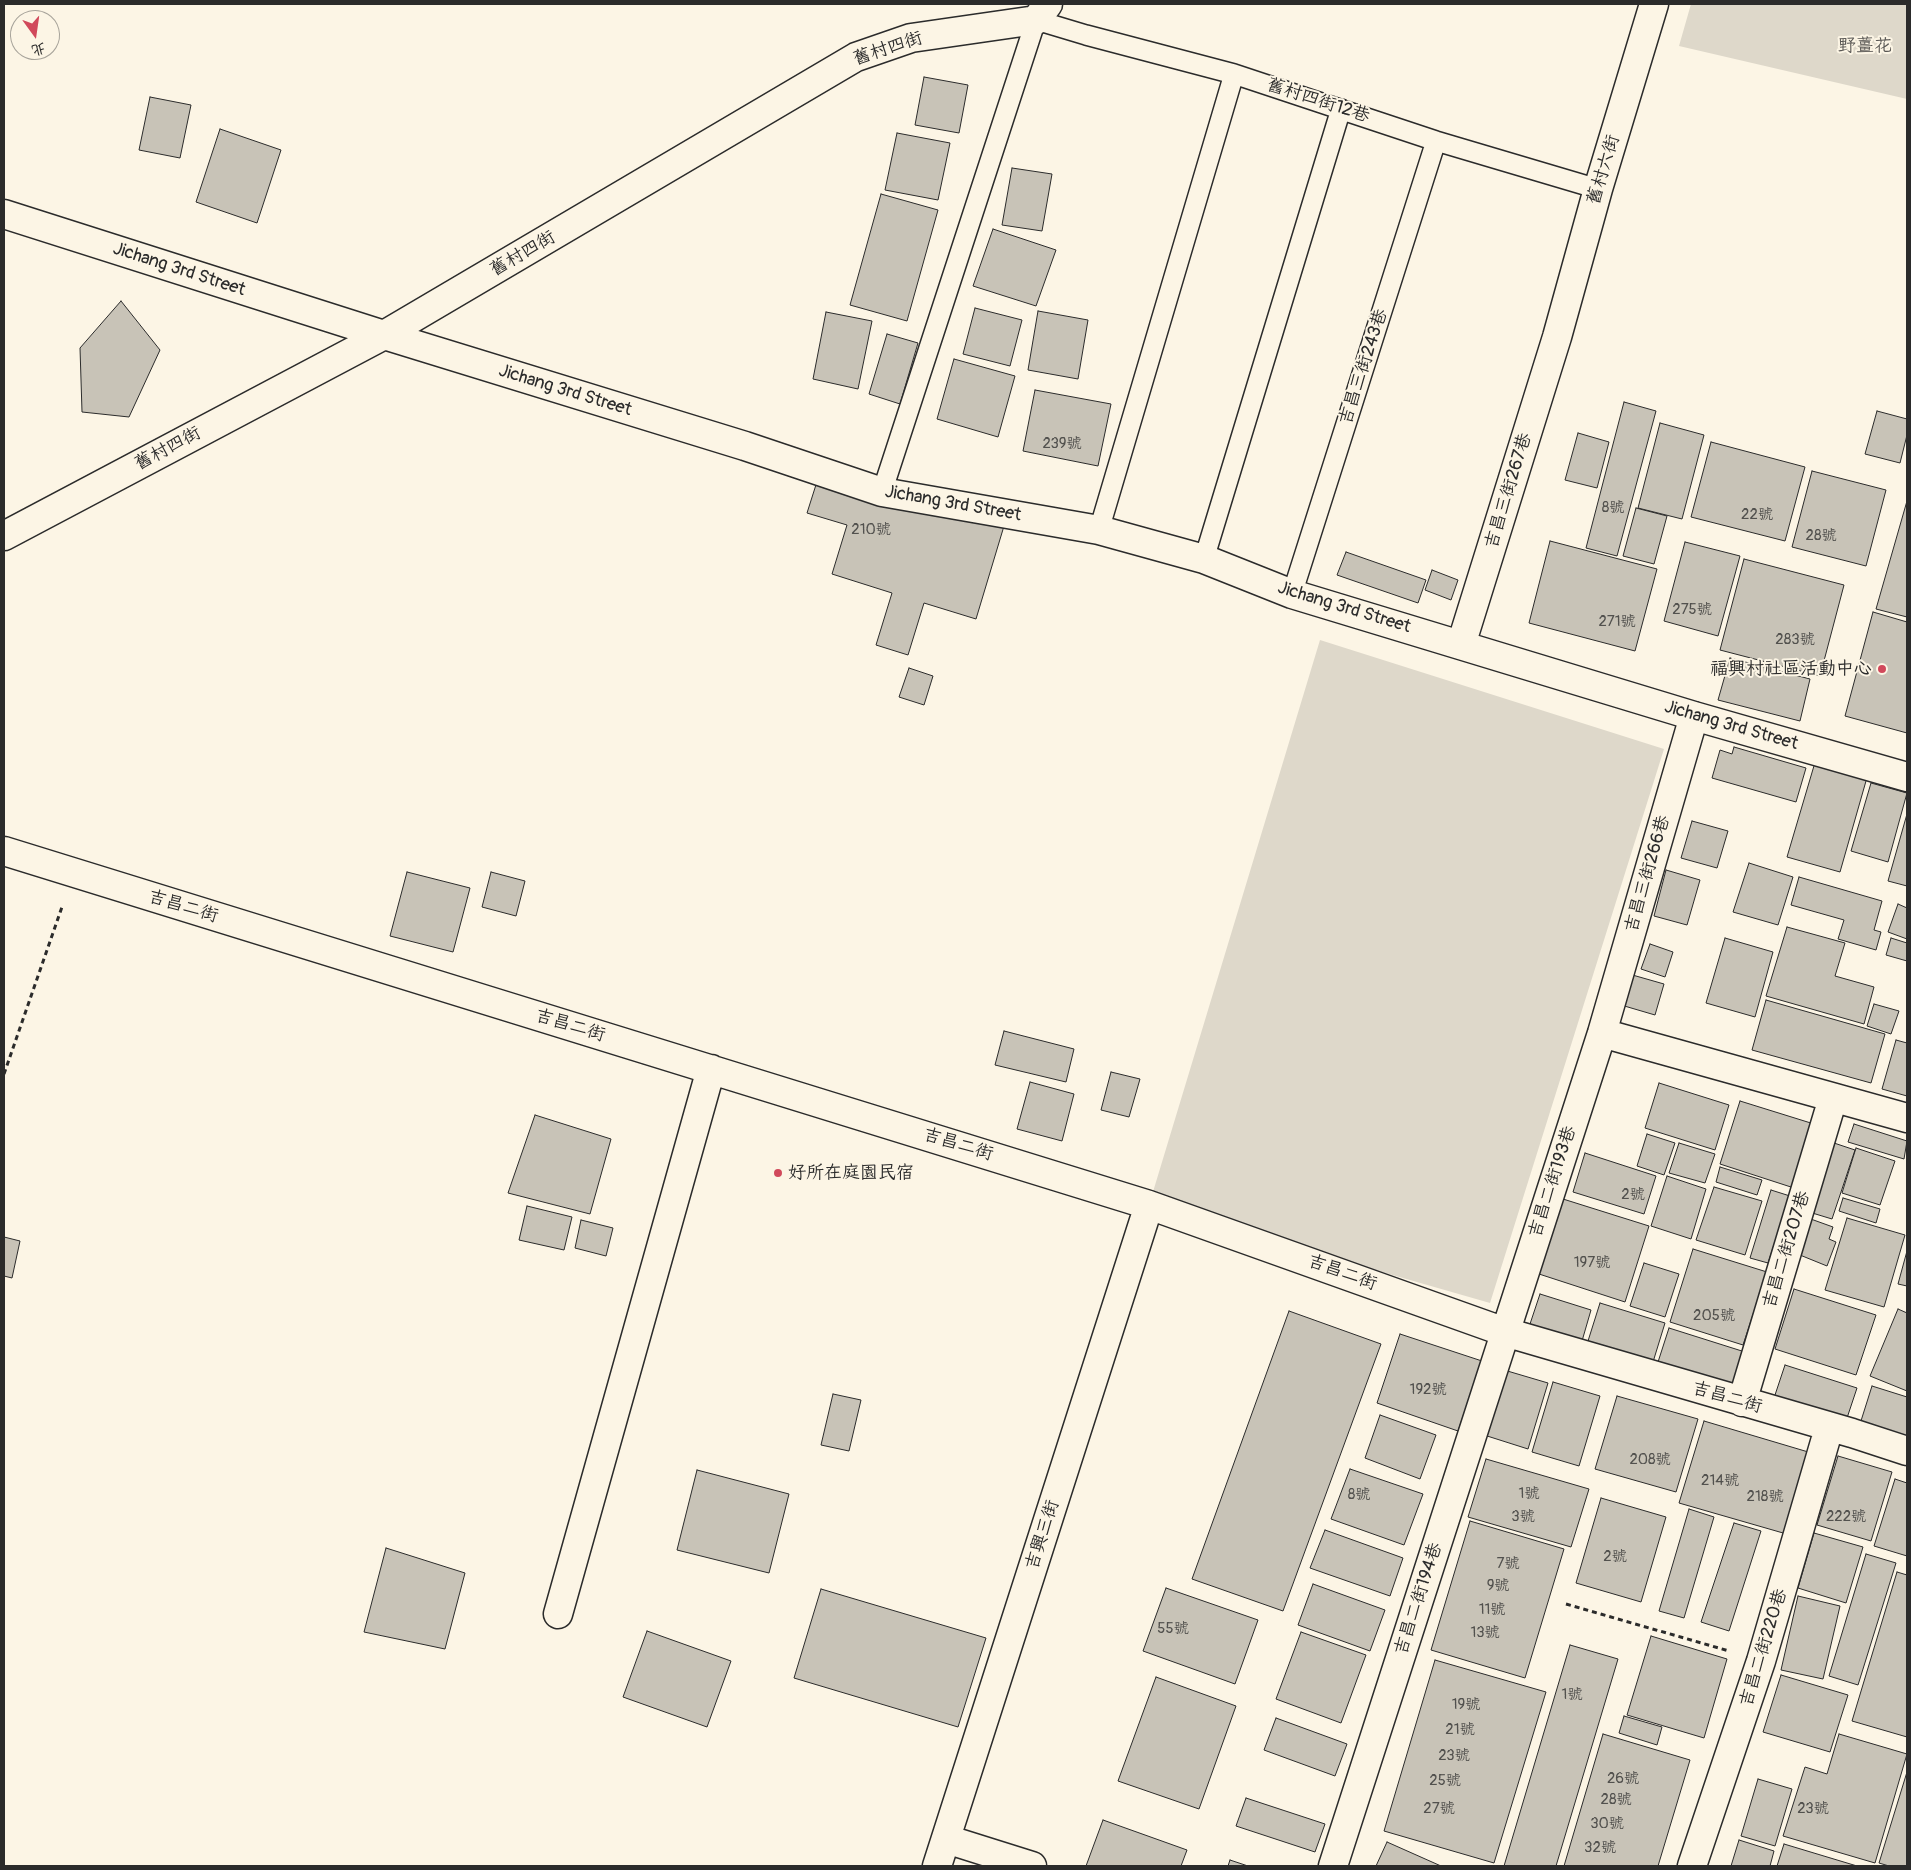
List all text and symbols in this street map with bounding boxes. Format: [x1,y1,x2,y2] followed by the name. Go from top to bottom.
[10,10,60,60] north arrow
[850,28,926,70] street label: 舊村四街
[1838,35,1892,57] park label: 野薑花
[30,39,47,59] text: 北
[1264,74,1372,128] street label: 舊村四街12巷
[1583,132,1625,208] street label: 舊村六街
[486,227,560,281] street label: 舊村四街
[110,238,248,302] street label: Jichang 3rd Street
[1335,306,1393,428] street label: 吉昌三街243巷
[496,360,634,422] street label: Jichang 3rd Street
[131,423,205,475] street label: 舊村四街
[1481,431,1537,551] street label: 吉昌三街267巷
[1042,435,1082,453] house number: 239號
[883,481,1023,527] street label: Jichang 3rd Street
[1602,499,1624,517] house number: 8號
[1741,506,1773,524] house number: 22號
[851,521,891,539] house number: 210號
[1806,527,1836,545] house number: 28號
[1275,577,1413,639] street label: Jichang 3rd Street
[1672,601,1712,619] house number: 275號
[1598,613,1636,631] house number: 271號
[1775,631,1815,649] house number: 283號
[1710,658,1872,680] place label: 福興村社區活動中心
[1876,663,1888,675] marker: 福興村社區活動中心
[1662,697,1800,755] street label: Jichang 3rd Street
[1621,813,1675,935] street label: 吉昌三街266巷
[145,886,221,928] street label: 吉昌二街
[532,1005,608,1047] street label: 吉昌二街
[1525,1123,1581,1241] street label: 吉昌二街193巷
[920,1124,996,1166] street label: 吉昌二街
[788,1162,914,1184] place label: 好所在庭園民宿
[772,1167,784,1179] marker: 好所在庭園民宿
[1621,1186,1645,1204] house number: 2號
[1759,1189,1815,1311] street label: 吉昌二街207巷
[1304,1251,1380,1295] street label: 吉昌二街
[1574,1254,1610,1272] house number: 197號
[1693,1307,1735,1325] house number: 205號
[1689,1378,1765,1418] street label: 吉昌二街
[1410,1381,1446,1399] house number: 192號
[1629,1451,1671,1469] house number: 208號
[1701,1472,1739,1490] house number: 214號
[1519,1485,1539,1503] house number: 1號
[1348,1486,1370,1504] house number: 8號
[1747,1488,1783,1506] house number: 218號
[1022,1497,1064,1573] street label: 吉興三街
[1511,1508,1535,1526] house number: 3號
[1826,1508,1866,1526] house number: 222號
[1391,1540,1447,1658] street label: 吉昌二街194巷
[1603,1548,1627,1566] house number: 2號
[1497,1555,1519,1573] house number: 7號
[1487,1577,1509,1595] house number: 9號
[1736,1586,1792,1710] street label: 吉昌二街220巷
[1479,1601,1505,1619] house number: 11號
[1157,1620,1189,1638] house number: 55號
[1470,1624,1500,1642] house number: 13號
[1562,1686,1582,1704] house number: 1號
[1452,1696,1480,1714] house number: 19號
[1445,1721,1475,1739] house number: 21號
[1438,1747,1470,1765] house number: 23號
[1607,1770,1639,1788] house number: 26號
[1429,1772,1461,1790] house number: 25號
[1601,1791,1631,1809] house number: 28號
[1423,1800,1455,1818] house number: 27號
[1797,1800,1829,1818] house number: 23號
[1590,1815,1624,1833] house number: 30號
[1584,1839,1616,1857] house number: 32號

